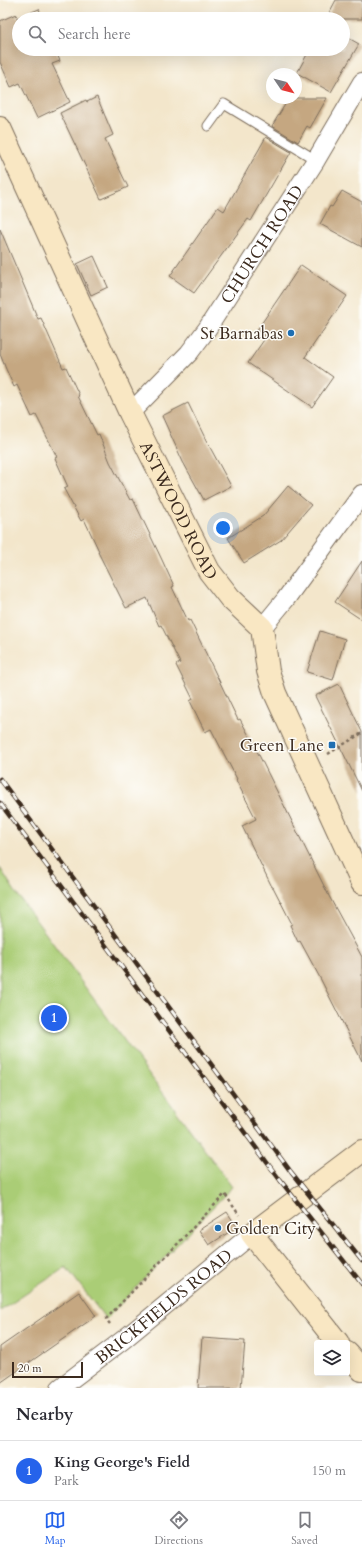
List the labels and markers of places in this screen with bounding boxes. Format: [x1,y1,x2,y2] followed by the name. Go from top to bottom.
[200,322,283,345] place label: St Barnabas
[286,328,296,338] marker: St Barnabas
[240,734,324,757] place label: Green Lane
[327,740,337,750] marker: Green Lane
[41,1003,67,1033] pin: 1
[226,1217,316,1240] place label: Golden City
[213,1223,223,1233] marker: Golden City

